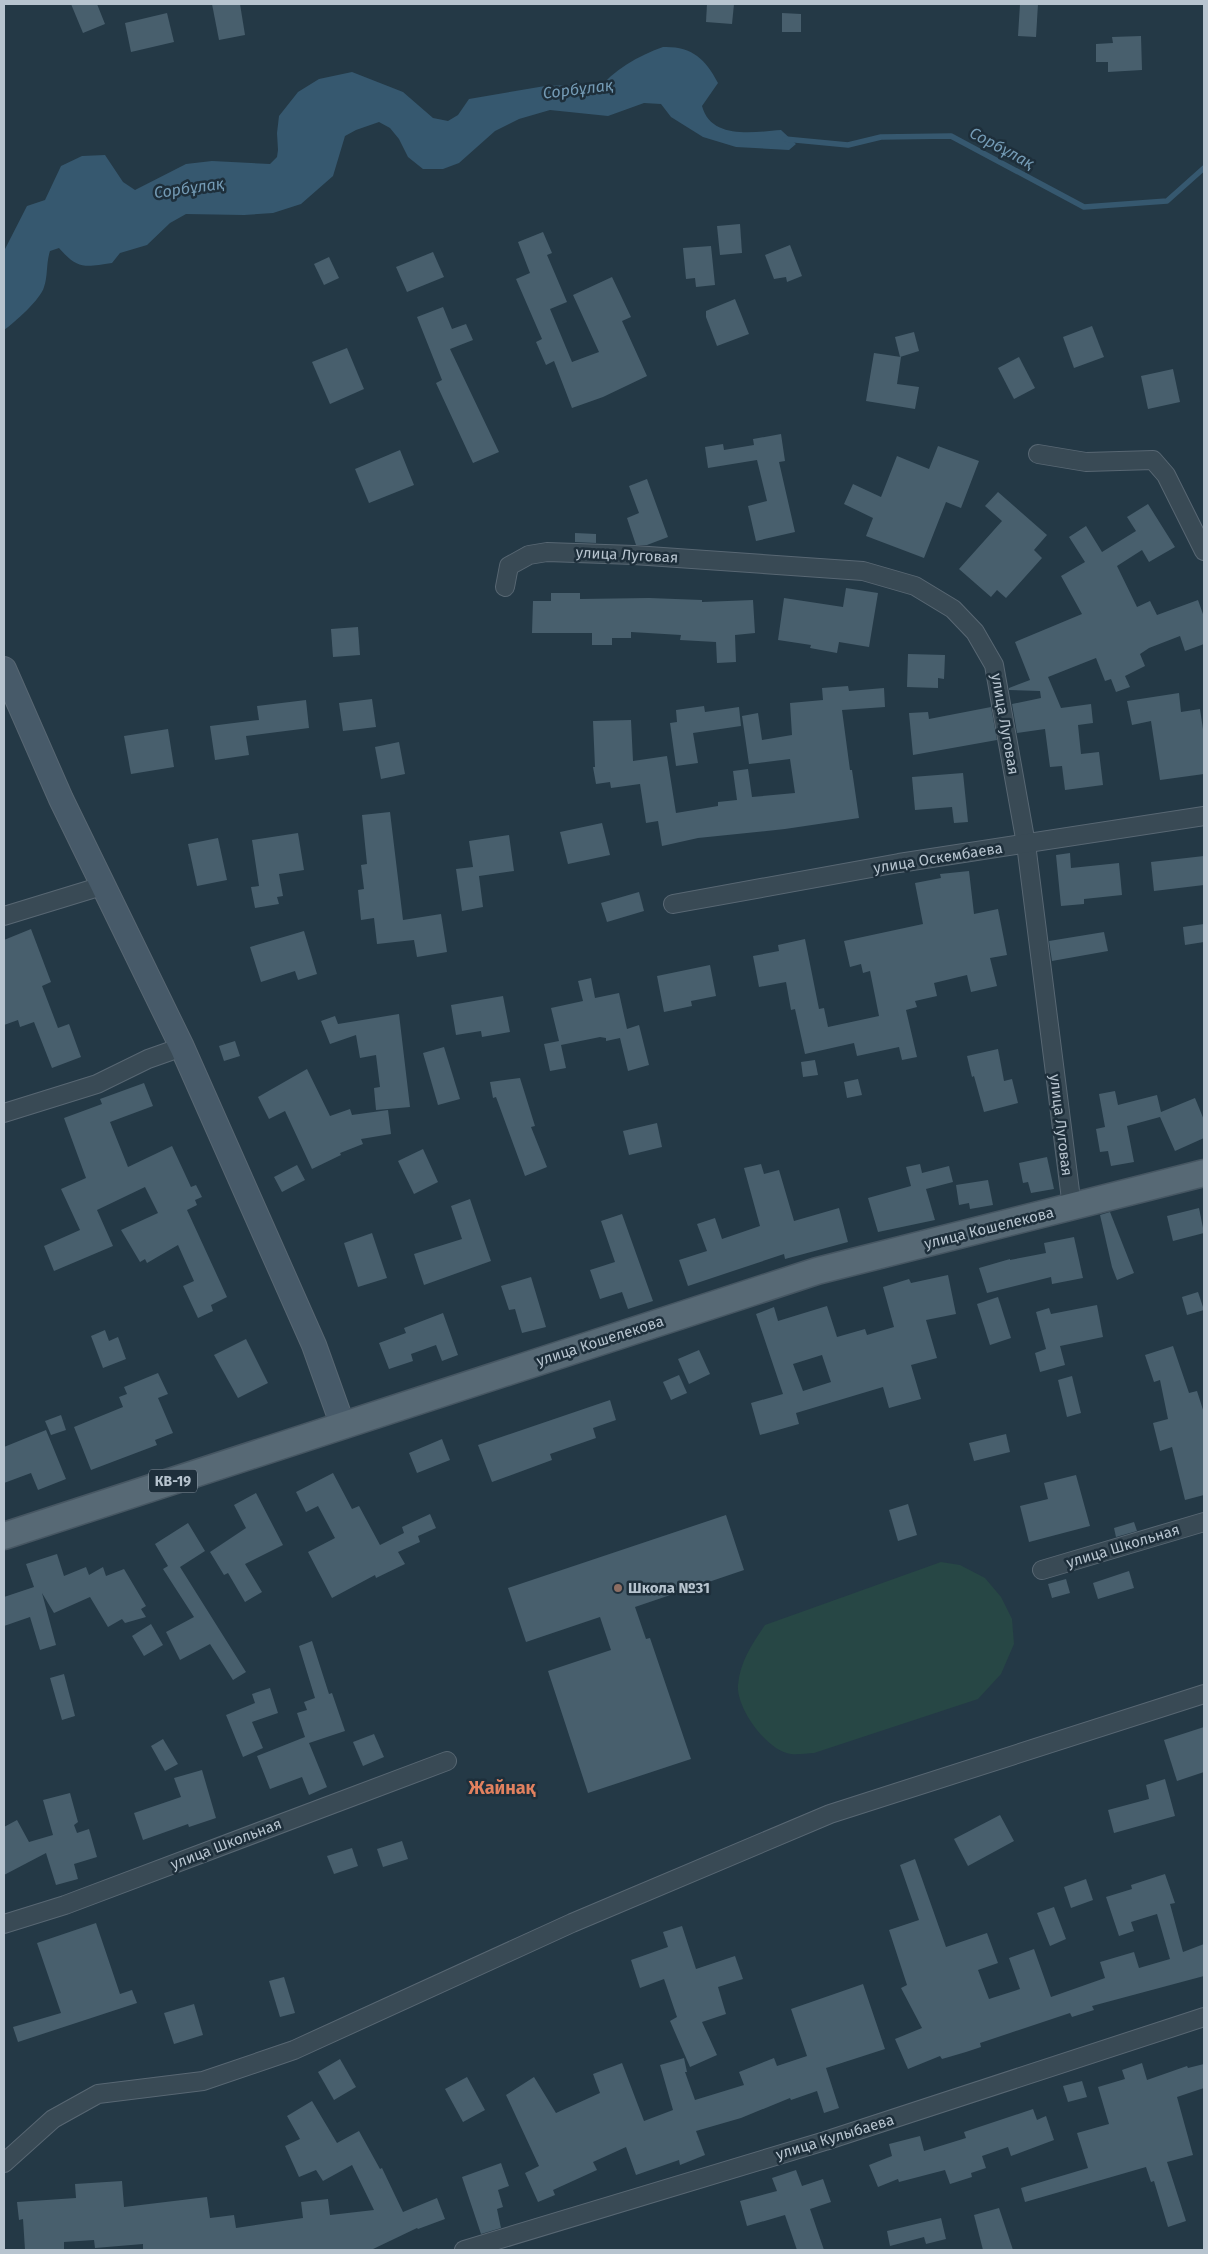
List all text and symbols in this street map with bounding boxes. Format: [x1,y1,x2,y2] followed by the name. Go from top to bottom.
[542,75,615,103] water label: Сорбұлақ
[966,123,1038,173] water label: Сорбұлақ
[153,174,226,202] water label: Сорбұлақ
[575,543,679,567] street label: улица Луговая
[987,672,1023,776] street label: улица Луговая
[872,839,1004,877] street label: улица Оскембаева
[1046,1073,1076,1177] street label: улица Луговая
[922,1203,1056,1253] street label: улица Кошелекова
[534,1312,666,1370] street label: улица Кошелекова
[149,1470,197,1492] road number: КВ-19
[1064,1520,1182,1572] street label: улица Школьная
[628,1579,710,1597] place label: Школа №31
[612,1582,624,1594] marker: Школа №31
[468,1777,537,1799] district label: Жайнақ
[168,1815,284,1873] street label: улица Школьная
[774,2110,896,2164] street label: улица Кулыбаева

